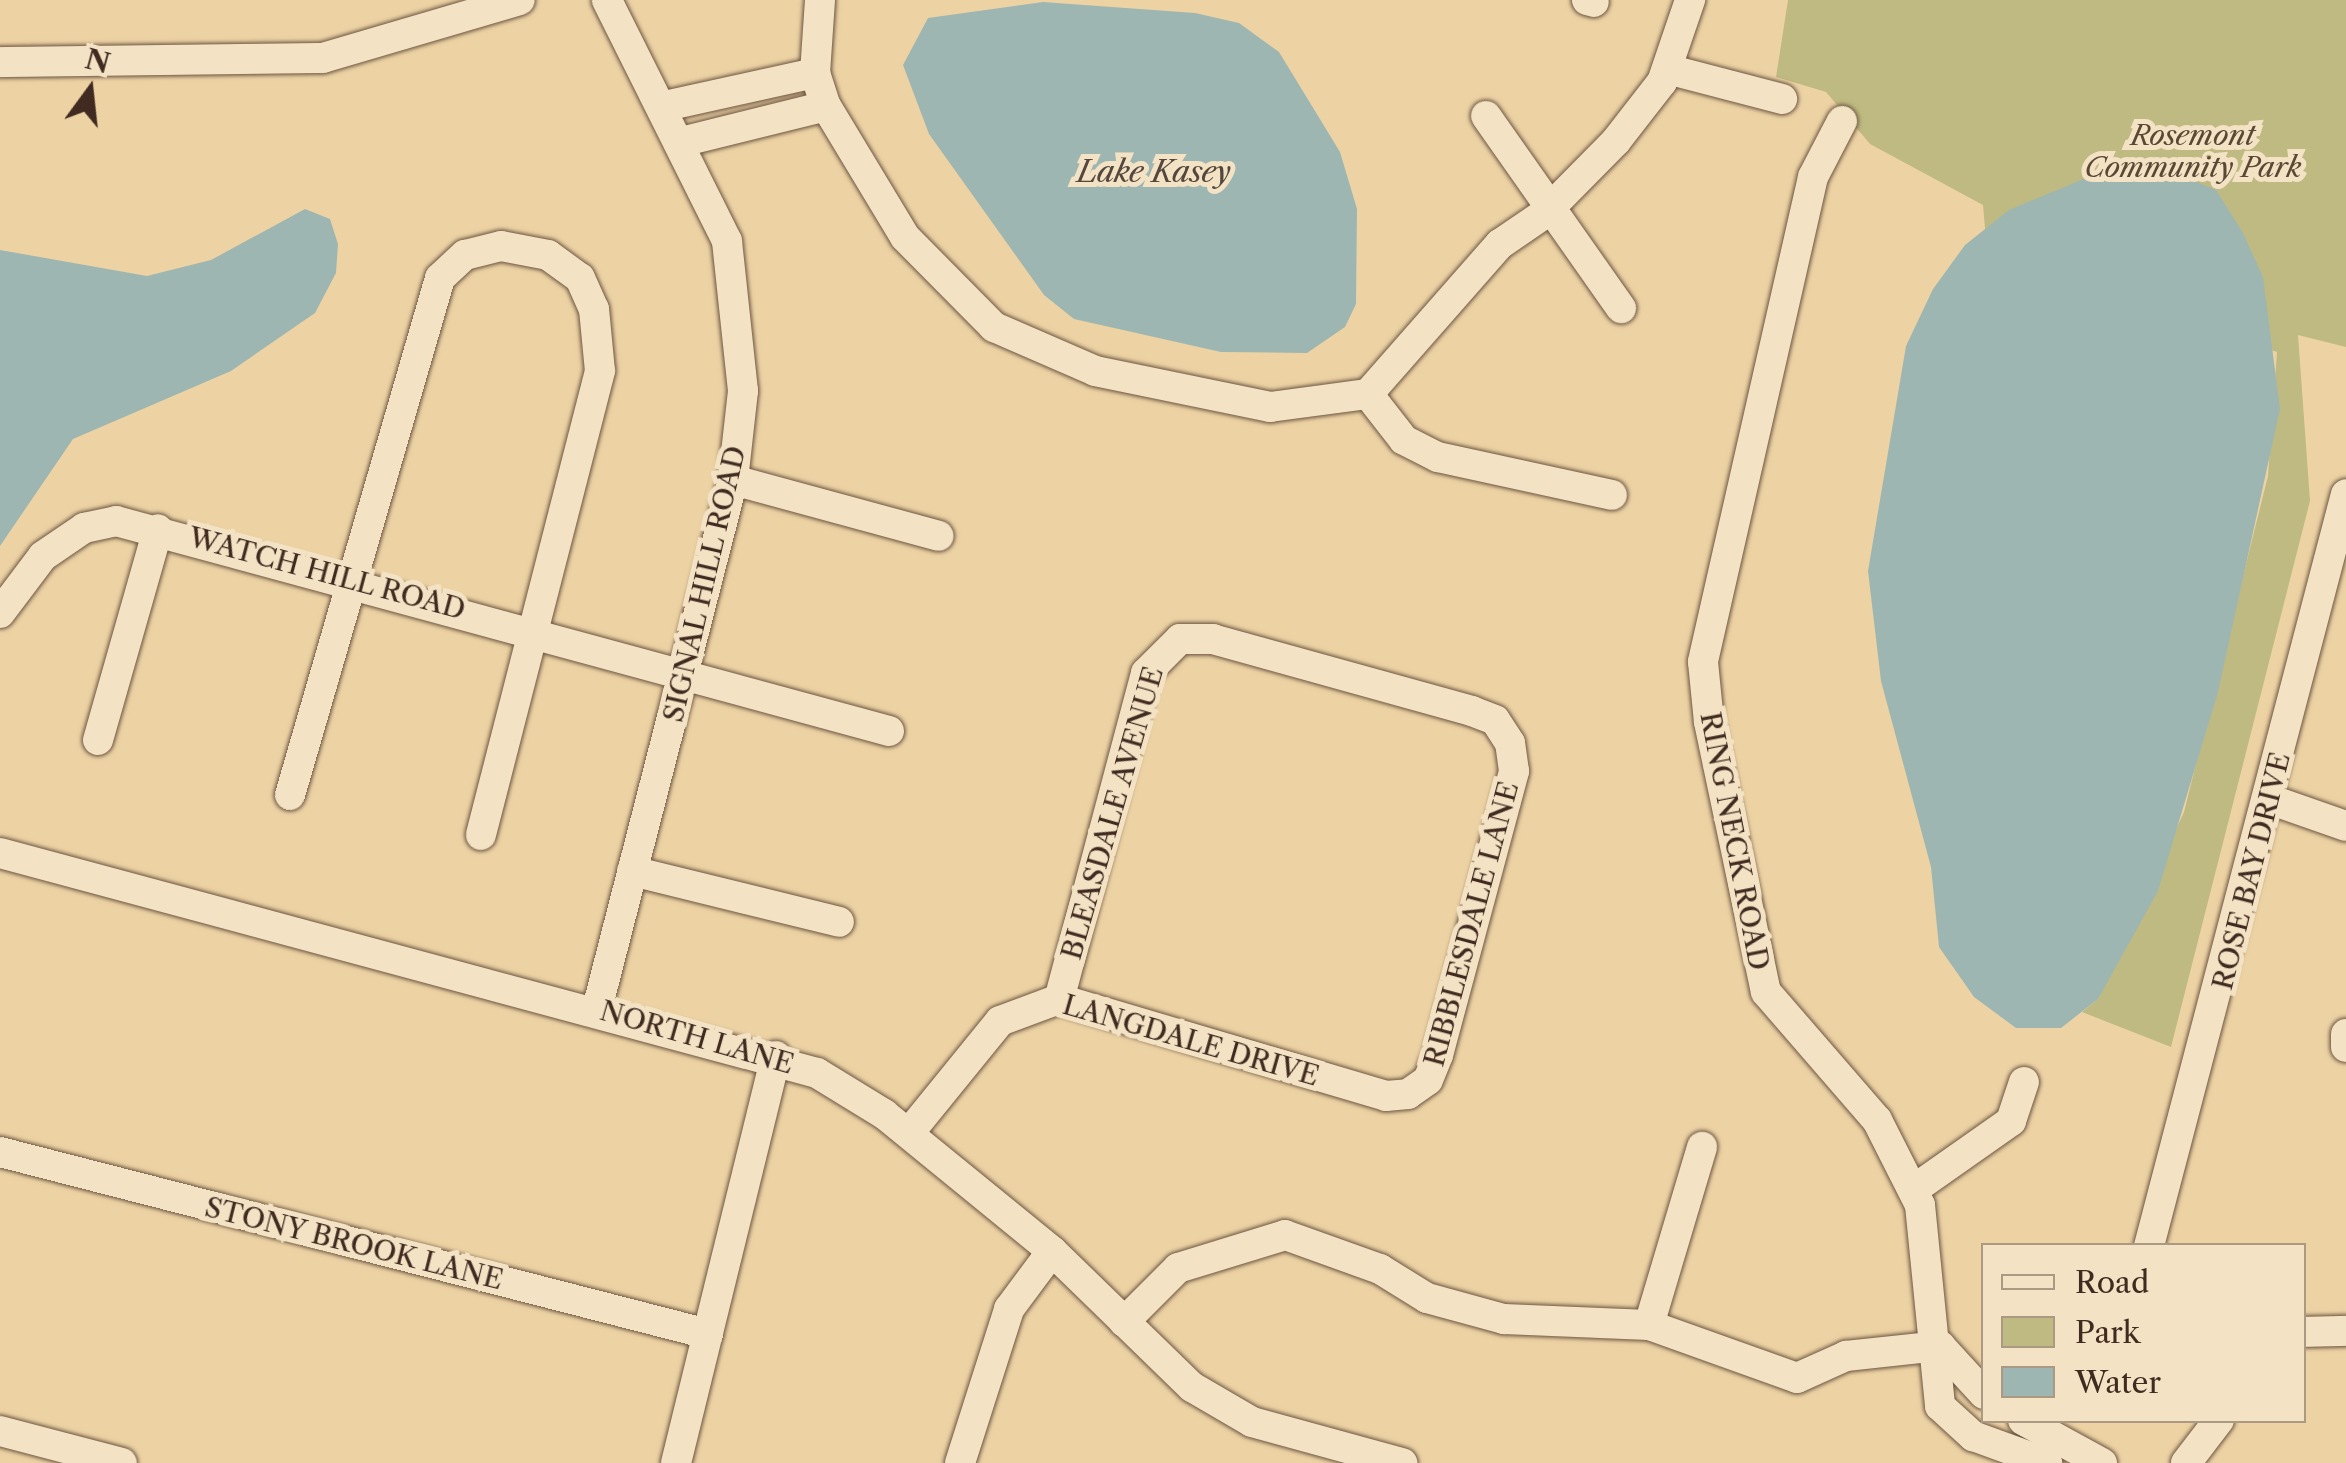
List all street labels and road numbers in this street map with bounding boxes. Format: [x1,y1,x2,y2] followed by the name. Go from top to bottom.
[656,442,752,726] street label: SIGNAL HILL ROAD
[185,520,469,626] street label: WATCH HILL ROAD
[1054,662,1170,964] street label: BLEASDALE AVENUE
[1693,709,1777,973] street label: RING NECK ROAD
[2205,748,2297,994] street label: ROSE BAY DRIVE
[1417,778,1525,1070] street label: RIBBLESDALE LANE
[1059,987,1323,1093] street label: LANGDALE DRIVE
[596,993,798,1081] street label: NORTH LANE
[201,1189,507,1297] street label: STONY BROOK LANE

